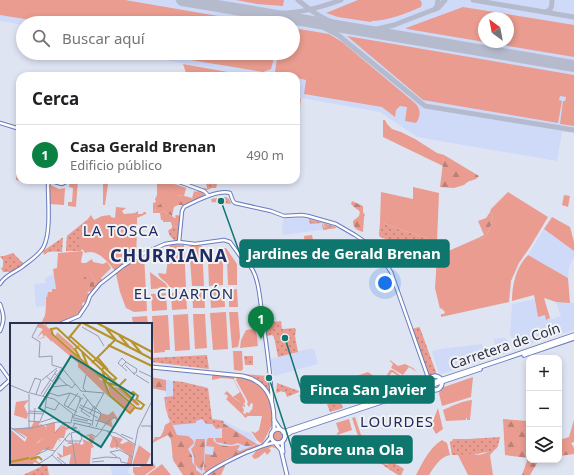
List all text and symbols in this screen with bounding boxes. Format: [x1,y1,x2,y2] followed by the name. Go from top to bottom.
[478,12,514,48] north arrow
[16,16,300,60] search box
[30,27,52,49] icon: search
[62,28,145,48] text: Buscar aquí
[32,87,79,110] text: Cerca
[70,136,216,156] text: Casa Gerald Brenan
[41,146,49,164] text: 1
[246,146,284,164] text: 490 m
[70,156,162,174] text: Edificio público
[83,220,159,240] district label: LA TOSCA
[240,240,449,267] callout: Jardines de Gerald Brenan
[110,243,228,267] district label: CHURRIANA
[245,243,441,263] text: Jardines de Gerald Brenan
[375,273,395,293] your location
[134,283,234,303] district label: EL CUARTÓN
[248,306,274,339] pin: 1
[447,318,563,373] street label: Carretera de Coín
[10,323,152,465] inset map
[526,355,562,463] map controls
[526,355,562,391] button: +
[301,376,434,403] callout: Finca San Javier
[310,379,427,399] text: Finca San Javier
[526,391,562,427] button: −
[360,411,434,431] district label: LOURDES
[526,427,562,463] button: layers
[292,436,412,463] callout: Sobre una Ola
[300,439,404,459] text: Sobre una Ola

